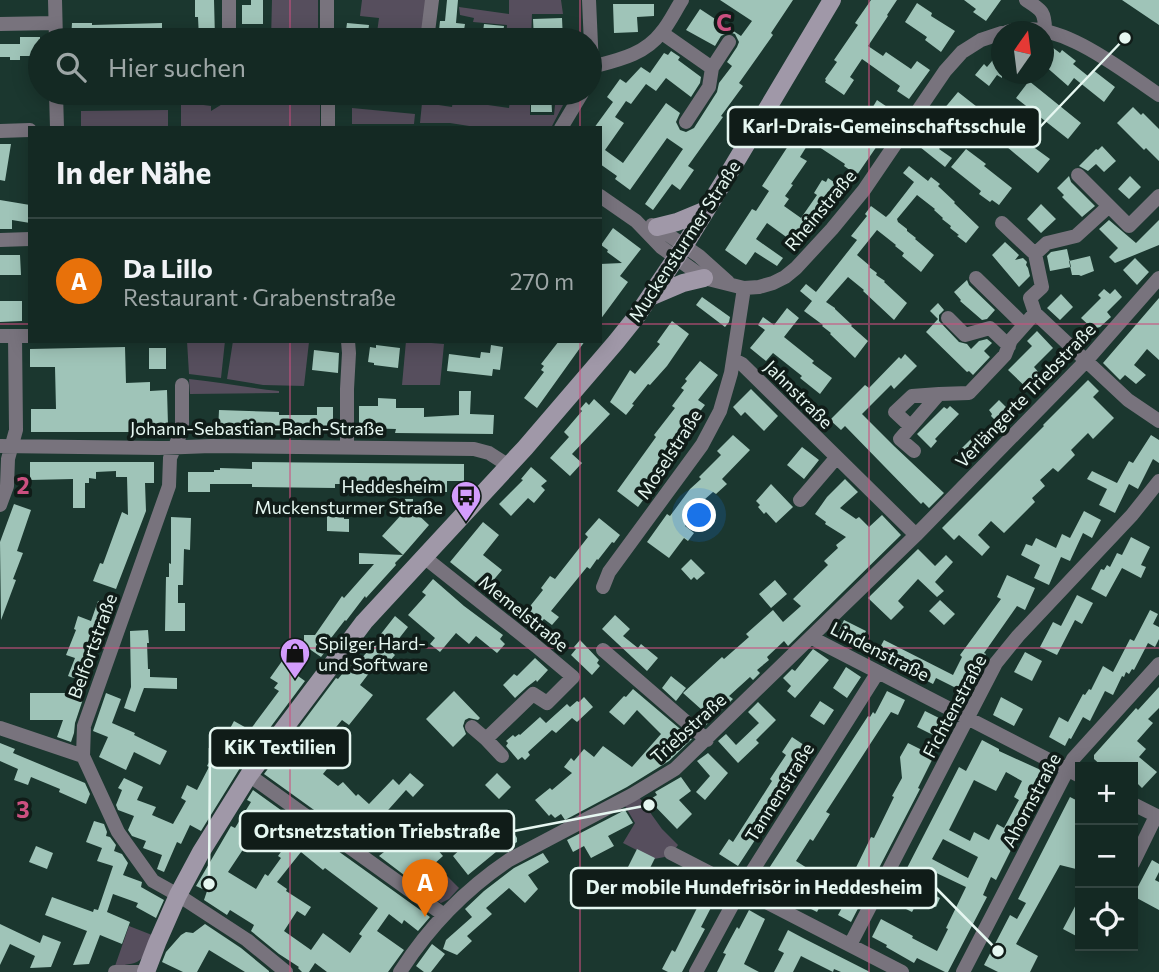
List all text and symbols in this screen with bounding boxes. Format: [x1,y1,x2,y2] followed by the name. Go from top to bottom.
[716,8,732,36] text: C
[991,21,1054,84] north arrow
[28,28,602,105] search box
[52,48,90,86] icon: search
[108,51,246,82] text: Hier suchen
[728,107,1040,147] callout: Karl-Drais-Gemeinschaftsschule
[742,114,1026,137] text: Karl-Drais-Gemeinschaftsschule
[56,153,211,190] text: In der Nähe
[623,156,745,326] street label: Muckensturmer Straße
[780,165,860,255] street label: Rheinstraße
[123,252,213,283] text: Da Lillo
[71,267,87,295] text: A
[510,267,574,295] text: 270 m
[123,283,396,311] text: Restaurant · Grabenstraße
[950,318,1100,472] street label: Verlängerte Triebstraße
[760,355,838,433] street label: Jahnstraße
[632,405,706,503] street label: Moselstraße
[130,417,384,439] street label: Johann-Sebastian-Bach-Straße
[16,471,30,499] text: 2
[255,475,443,518] place label: Heddesheim Muckensturmer Straße
[449,479,483,523] bus stop icon: Heddesheim Muckensturmer Straße
[682,498,716,532] your location
[475,570,573,656] street label: Memelstraße
[63,591,121,701] street label: Belfortstraße
[827,617,933,685] street label: Lindenstraße
[318,632,428,675] place label: Spilger Hard- und Software
[278,636,312,680] shop icon: Spilger Hard- und Software
[918,651,990,761] street label: Fichtenstraße
[646,688,730,768] street label: Triebstraße
[210,728,350,768] callout: KiK Textilien
[224,735,336,758] text: KiK Textilien
[740,739,818,845] street label: Tannenstraße
[997,749,1065,851] street label: Ahornstraße
[1075,762,1138,951] map controls
[1075,762,1138,825] button: +
[16,795,30,823] text: 3
[240,811,514,851] callout: Ortsnetzstation Triebstraße
[254,819,500,842] text: Ortsnetzstation Triebstraße
[1075,825,1138,888] button: −
[402,859,448,917] pin: A
[571,868,936,908] callout: Der mobile Hundefrisör in Heddesheim
[586,875,922,898] text: Der mobile Hundefrisör in Heddesheim
[1075,888,1138,951] button: locate

